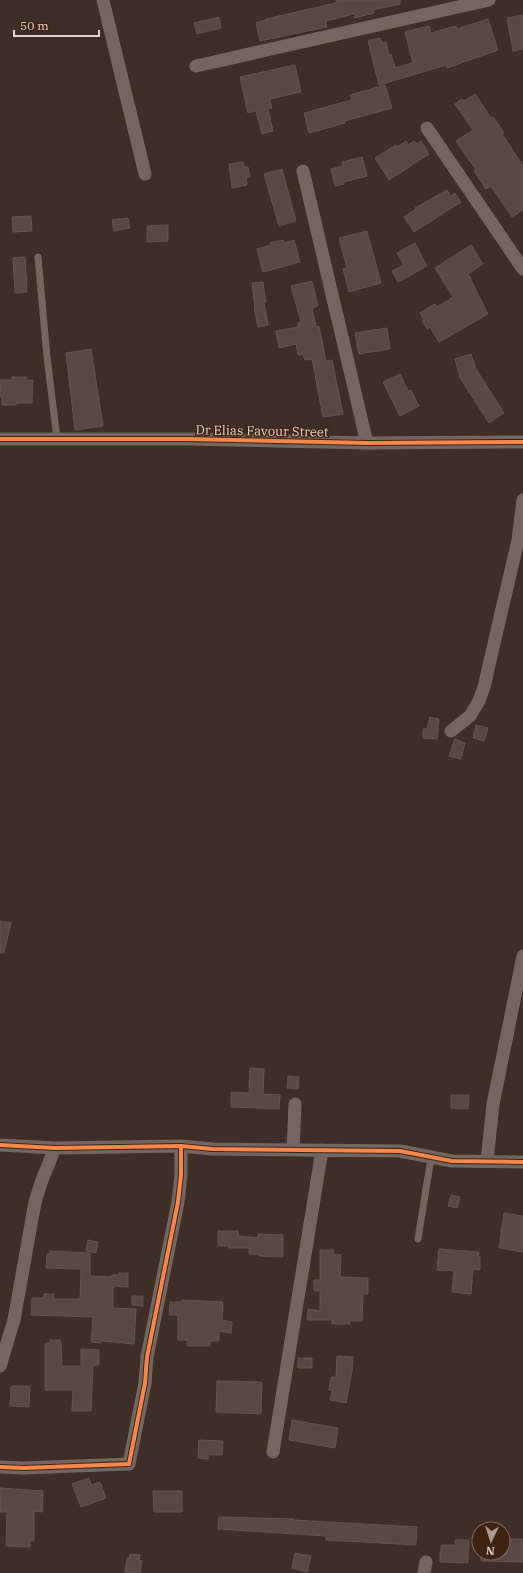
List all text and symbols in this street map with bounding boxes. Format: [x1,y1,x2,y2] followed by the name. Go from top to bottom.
[14,12,99,38] scale bar
[20,18,49,33] text: 50 m
[195,421,329,441] street label: Dr Elias Favour Street
[471,1521,511,1561] north arrow
[485,1544,495,1558] text: N

